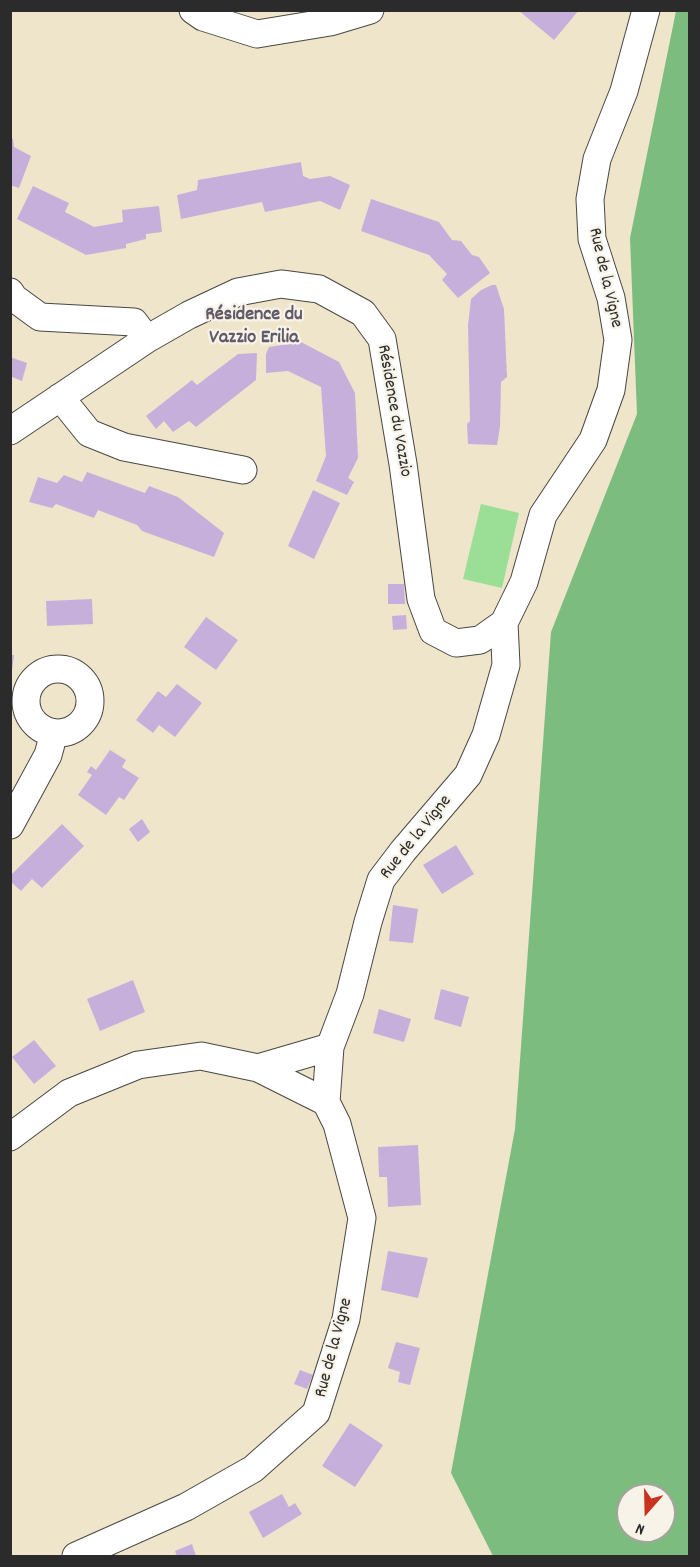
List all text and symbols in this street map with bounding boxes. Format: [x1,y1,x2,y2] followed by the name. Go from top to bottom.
[582,226,626,330] street label: Rue de la Vigne
[205,304,303,351] district label: Résidence du Vazzio Erilia
[371,343,415,479] street label: Résidence du Vazzio
[377,792,457,884] street label: Rue de la Vigne
[311,1296,359,1400] street label: Rue de la Vigne
[616,1483,676,1543] north arrow
[633,1516,648,1541] text: N

